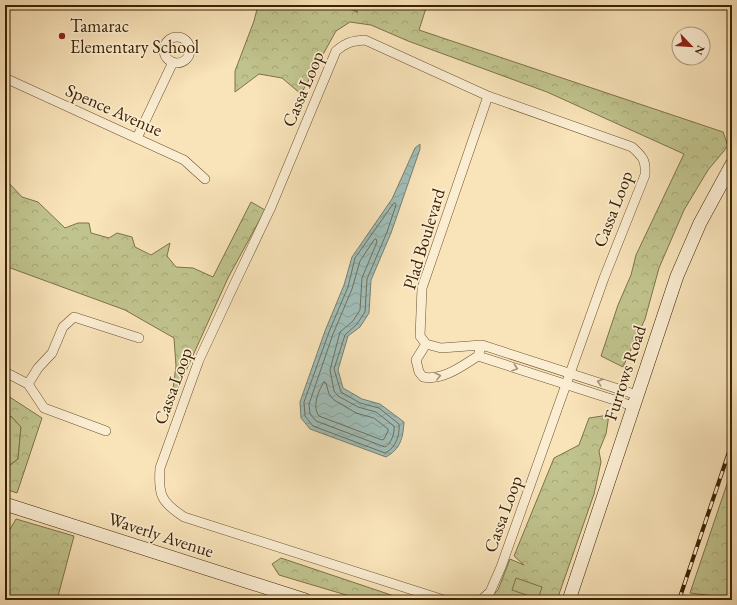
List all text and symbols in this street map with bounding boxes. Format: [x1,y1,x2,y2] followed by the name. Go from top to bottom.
[70,14,199,58] place label: Tamarac Elementary School
[671,26,711,66] north arrow
[57,31,67,41] marker: Tamarac Elementary School
[692,43,708,57] text: N
[276,47,329,130] street label: Cassa Loop
[62,78,166,141] street label: Spence Avenue
[587,167,638,250] street label: Cassa Loop
[397,185,450,292] street label: Plad Boulevard
[598,321,651,423] street label: Furrows Road
[148,344,197,427] street label: Cassa Loop
[512,363,519,372] one-way arrow
[435,373,441,381] one-way arrow
[596,379,603,387] one-way arrow
[478,472,527,555] street label: Cassa Loop
[106,507,217,562] street label: Waverly Avenue

